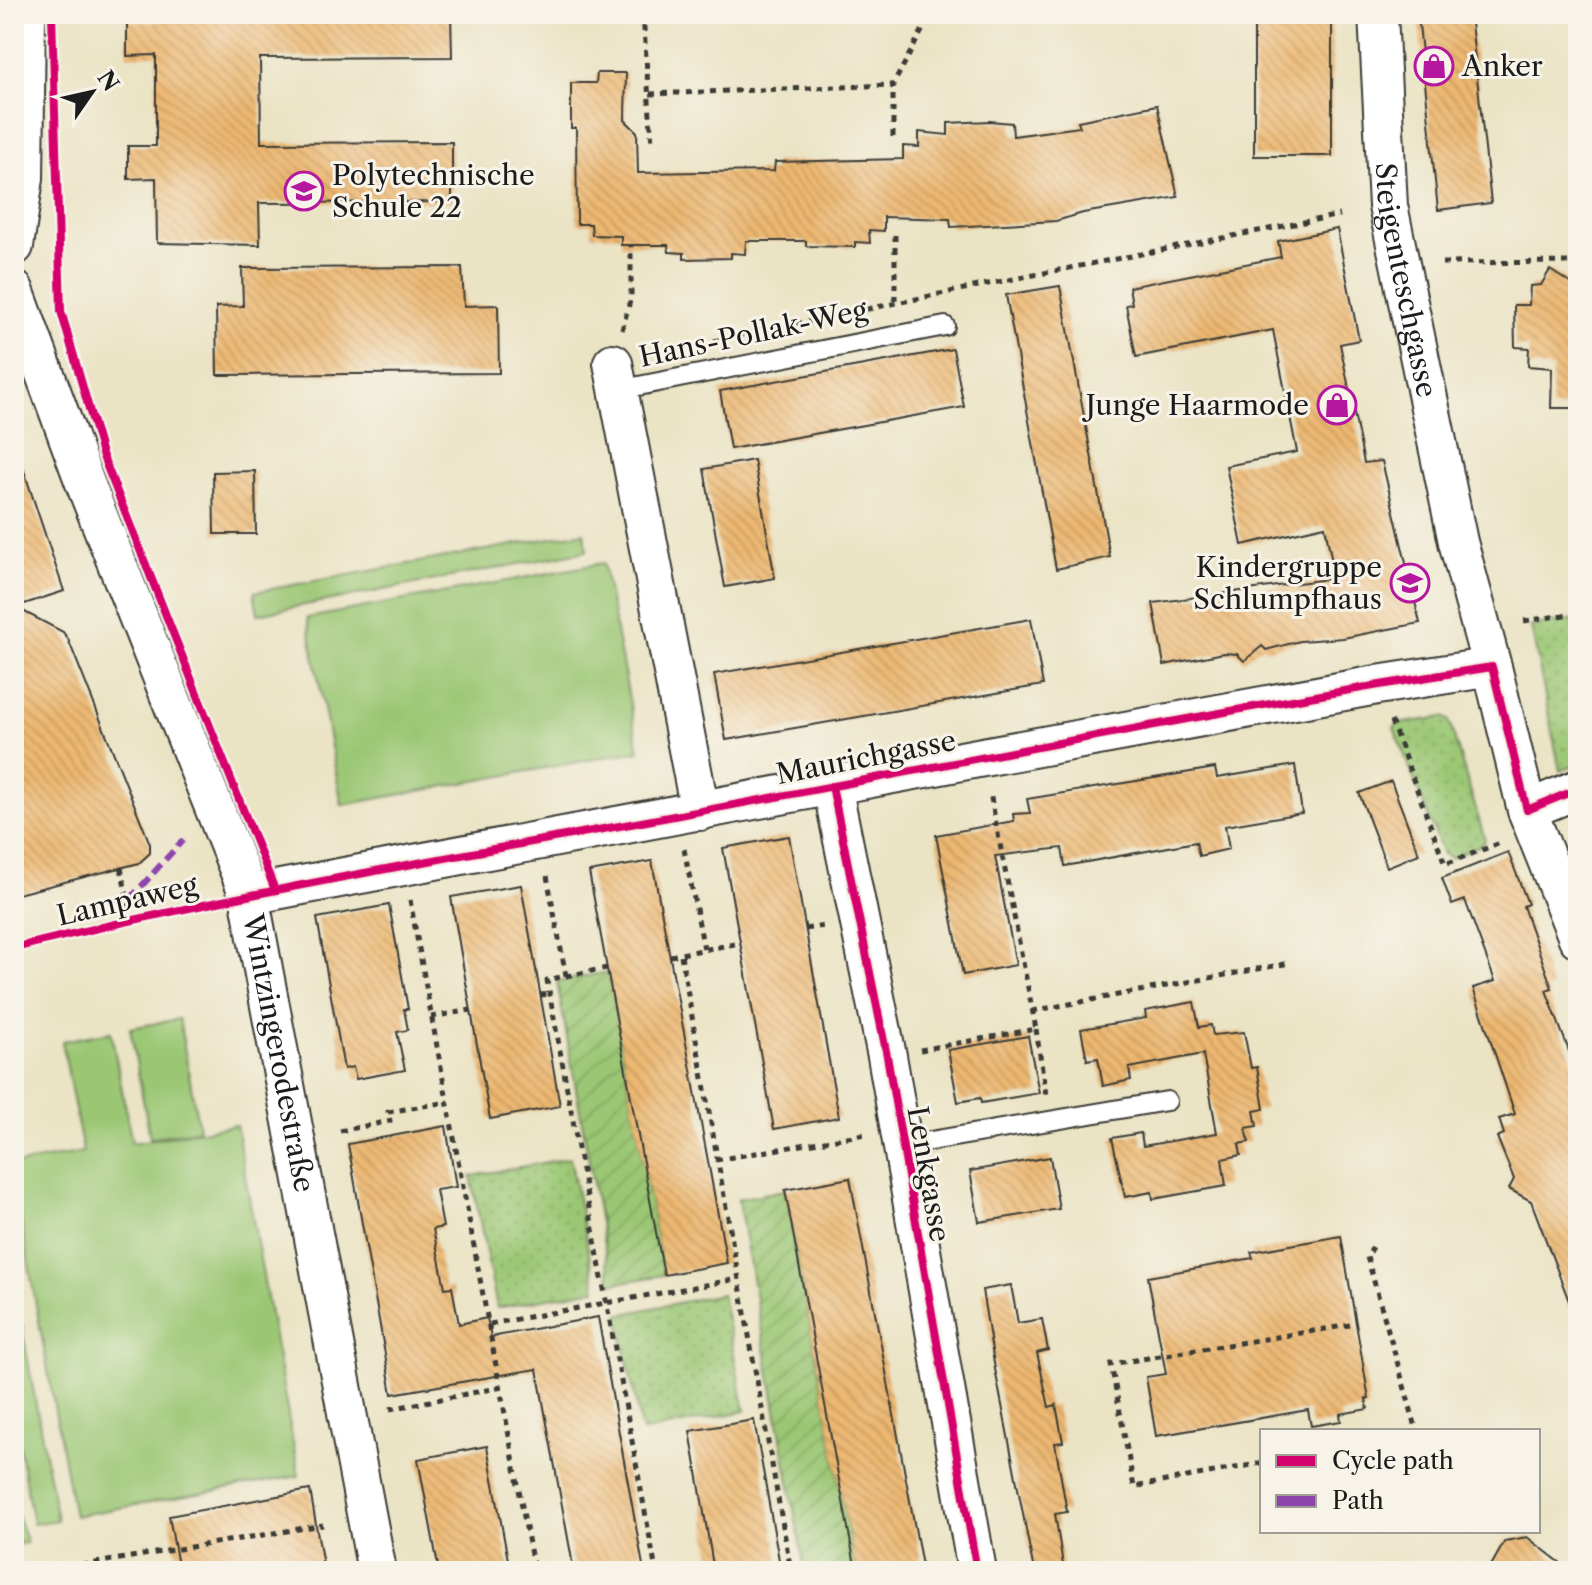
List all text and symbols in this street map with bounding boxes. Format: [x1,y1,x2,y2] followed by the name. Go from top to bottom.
[1413,45,1455,87] shop icon: Anker
[1461,49,1543,83] place label: Anker
[52,52,132,132] north arrow
[92,66,125,97] text: N
[332,158,535,224] place label: Polytechnische Schule 22
[1369,162,1444,400] street label: Steigenteschgasse
[283,170,325,212] school or university icon: Polytechnische Schule 22
[636,292,870,374] street label: Hans-Pollak-Weg
[1316,384,1358,426] shop icon: Junge Haarmode
[1082,388,1309,422] place label: Junge Haarmode
[1193,550,1382,616] place label: Kindergruppe Schlumpfhaus
[1389,562,1431,604] school or university icon: Kindergruppe Schlumpfhaus
[773,723,959,791] street label: Maurichgasse
[53,867,201,933] street label: Lampaweg
[236,910,322,1195] street label: Wintzingerodestraße
[900,1104,958,1244] street label: Lenkgasse
[1260,1429,1540,1533] legend
[1332,1446,1454,1475] text: Cycle path
[1332,1486,1384,1515] text: Path

